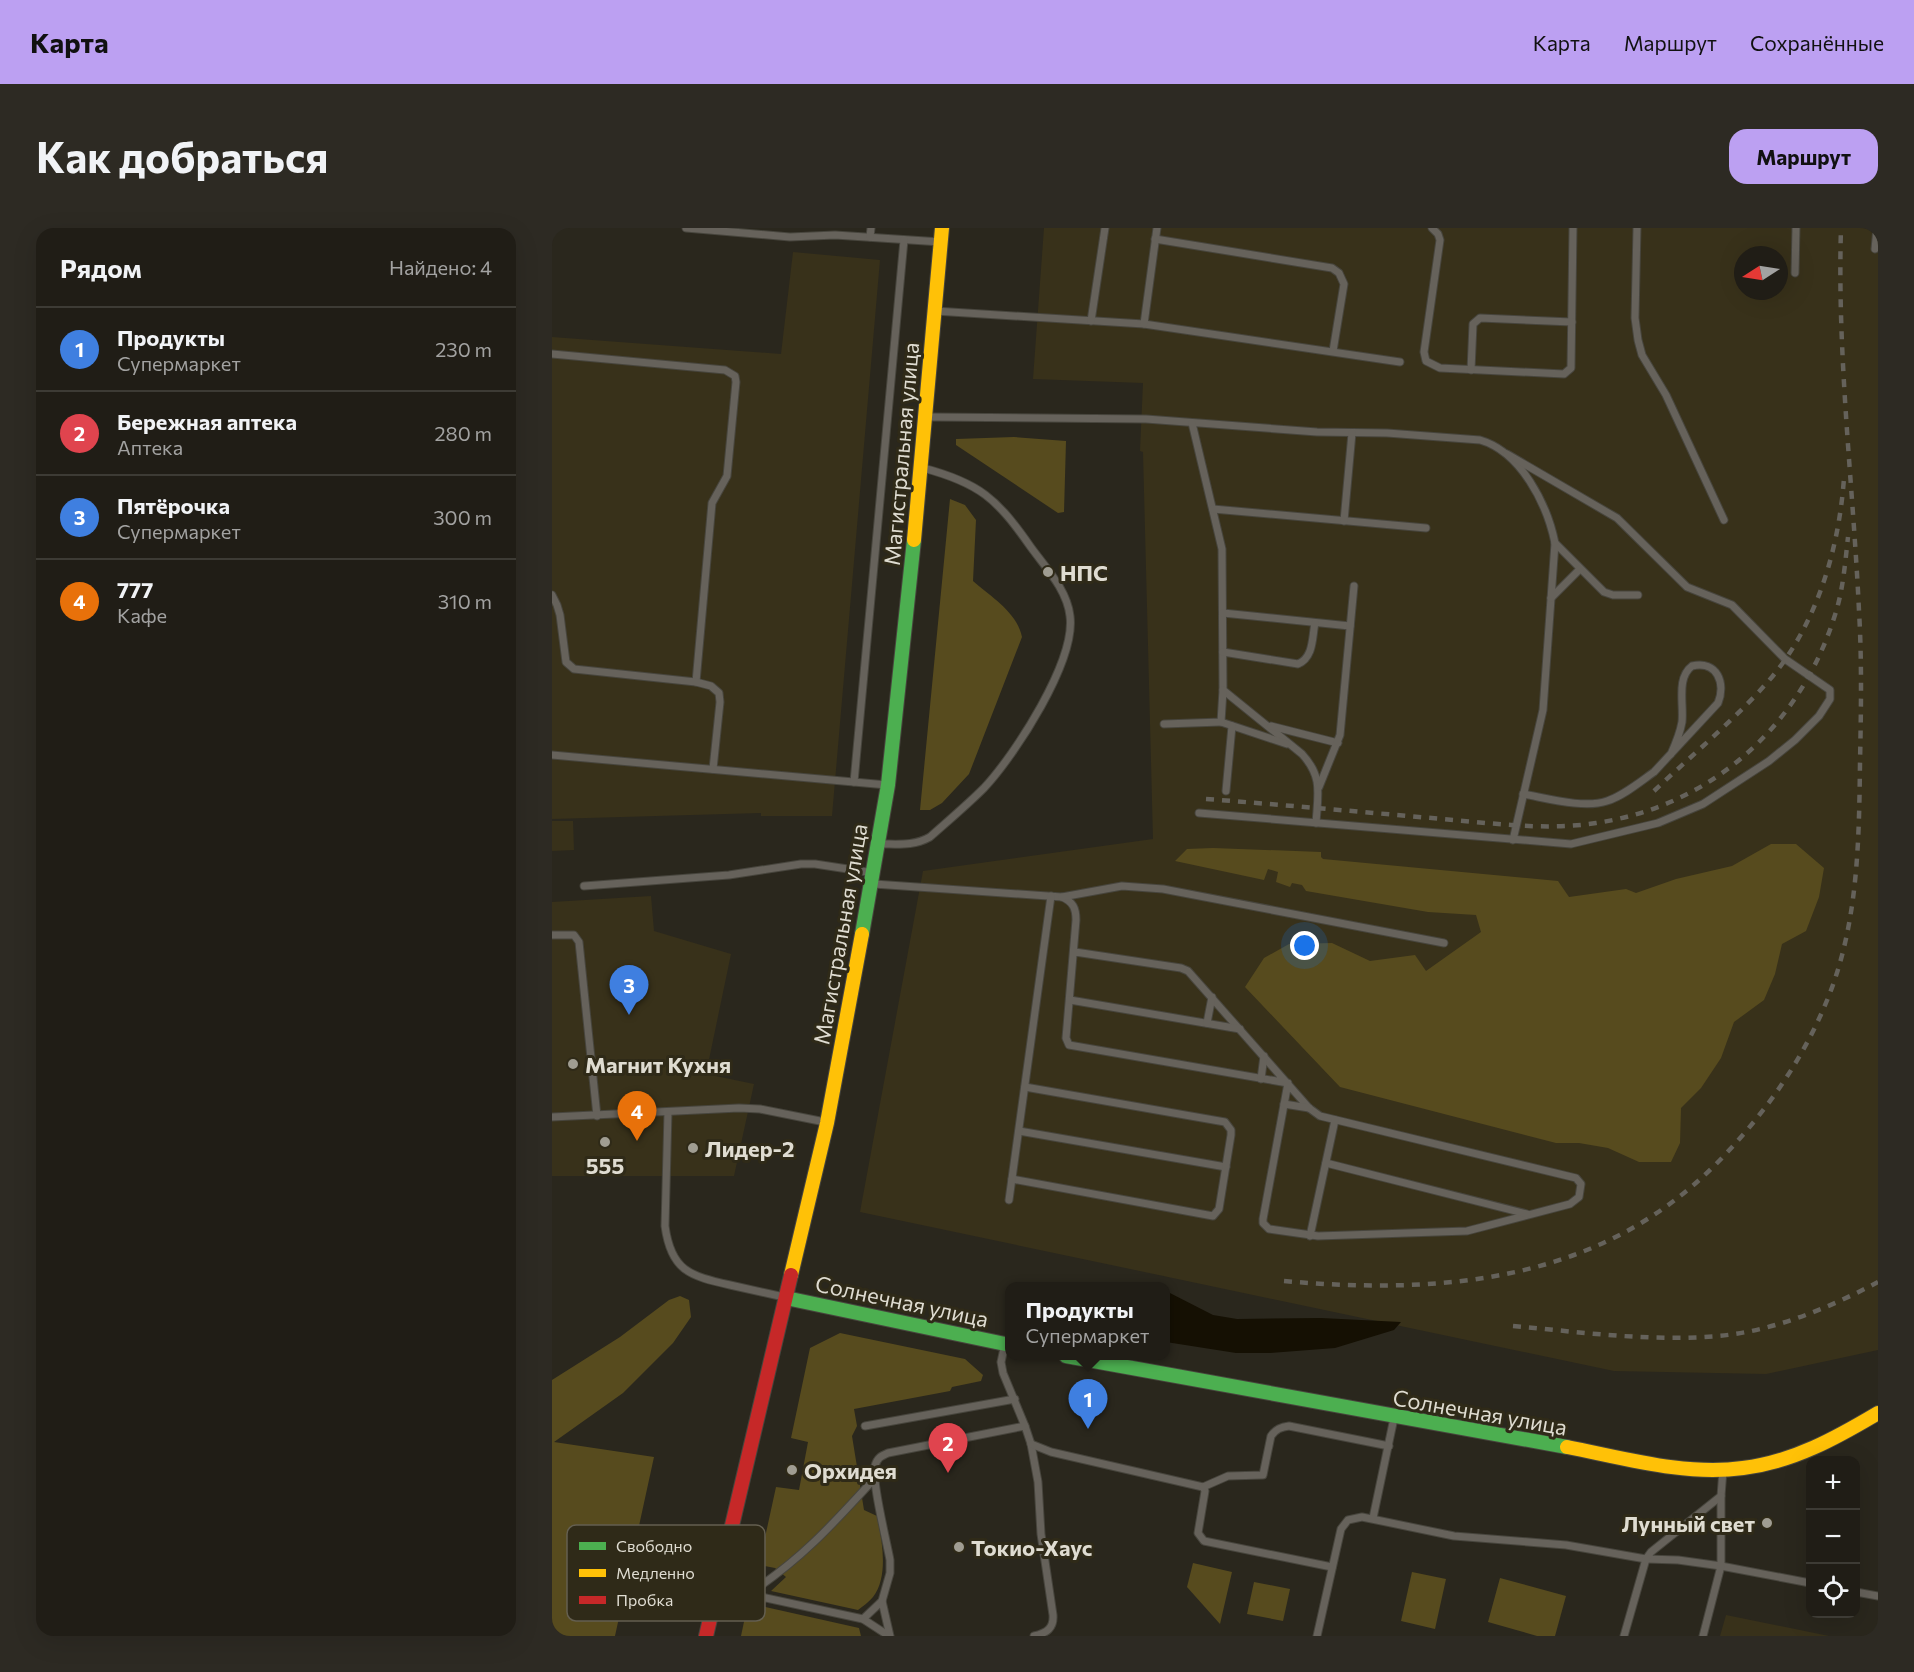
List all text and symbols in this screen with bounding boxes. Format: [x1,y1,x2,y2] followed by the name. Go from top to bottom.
[30,25,109,59] text: Карта
[1533,30,1591,55] text: Карта
[1624,30,1717,55] text: Маршрут
[1750,30,1884,55] text: Сохранённые
[1729,129,1878,184] button: Маршрут
[36,130,328,182] text: Как добраться
[1734,246,1788,300] north arrow
[60,252,142,283] text: Рядом
[389,255,492,279] text: Найдено: 4
[117,324,225,351] text: Продукты
[75,337,84,361] text: 1
[435,337,492,361] text: 230 m
[878,341,924,567] street label: Магистральная улица
[117,351,241,375] text: Супермаркет
[117,408,297,435] text: Бережная аптека
[74,421,85,445] text: 2
[434,421,492,445] text: 280 m
[117,435,183,459] text: Аптека
[117,492,230,519] text: Пятёрочка
[74,505,85,529] text: 3
[433,505,492,529] text: 300 m
[117,519,241,543] text: Супермаркет
[1060,559,1108,586] place label: НПС
[1041,565,1055,579] marker: НПС
[117,576,153,603] text: 777
[73,589,86,613] text: 4
[438,589,492,613] text: 310 m
[117,603,167,627] text: Кафе
[807,821,873,1047] street label: Магистральная улица
[1290,931,1319,960] your location
[610,966,649,1015] pin: 3
[585,1051,731,1078] place label: Магнит Кухня
[566,1057,580,1071] marker: Магнит Кухня
[618,1092,656,1141] pin: 4
[598,1135,612,1149] marker: 555
[705,1135,794,1162] place label: Лидер-2
[686,1141,700,1155] marker: Лидер-2
[586,1152,624,1179] place label: 555
[813,1269,991,1333] street label: Солнечная улица
[1005,1282,1170,1360] popup
[1026,1296,1134,1323] text: Продукты
[1026,1323,1149,1347] text: Супермаркет
[1068,1380,1108,1429] pin: 1
[1391,1383,1569,1441] street label: Солнечная улица
[928,1424,968,1473] pin: 2
[1806,1456,1860,1618] map controls
[1806,1456,1860,1510] button: +
[804,1457,897,1484] place label: Орхидея
[785,1463,799,1477] marker: Орхидея
[1622,1510,1755,1537] place label: Лунный свет
[1806,1510,1860,1564] button: −
[1760,1516,1774,1530] marker: Лунный свет
[567,1525,765,1621] legend
[971,1534,1092,1561] place label: Токио-Хаус
[616,1536,692,1555] text: Свободно
[952,1540,966,1554] marker: Токио-Хаус
[616,1563,695,1582] text: Медленно
[1806,1564,1860,1618] button: locate
[616,1590,673,1609] text: Пробка

